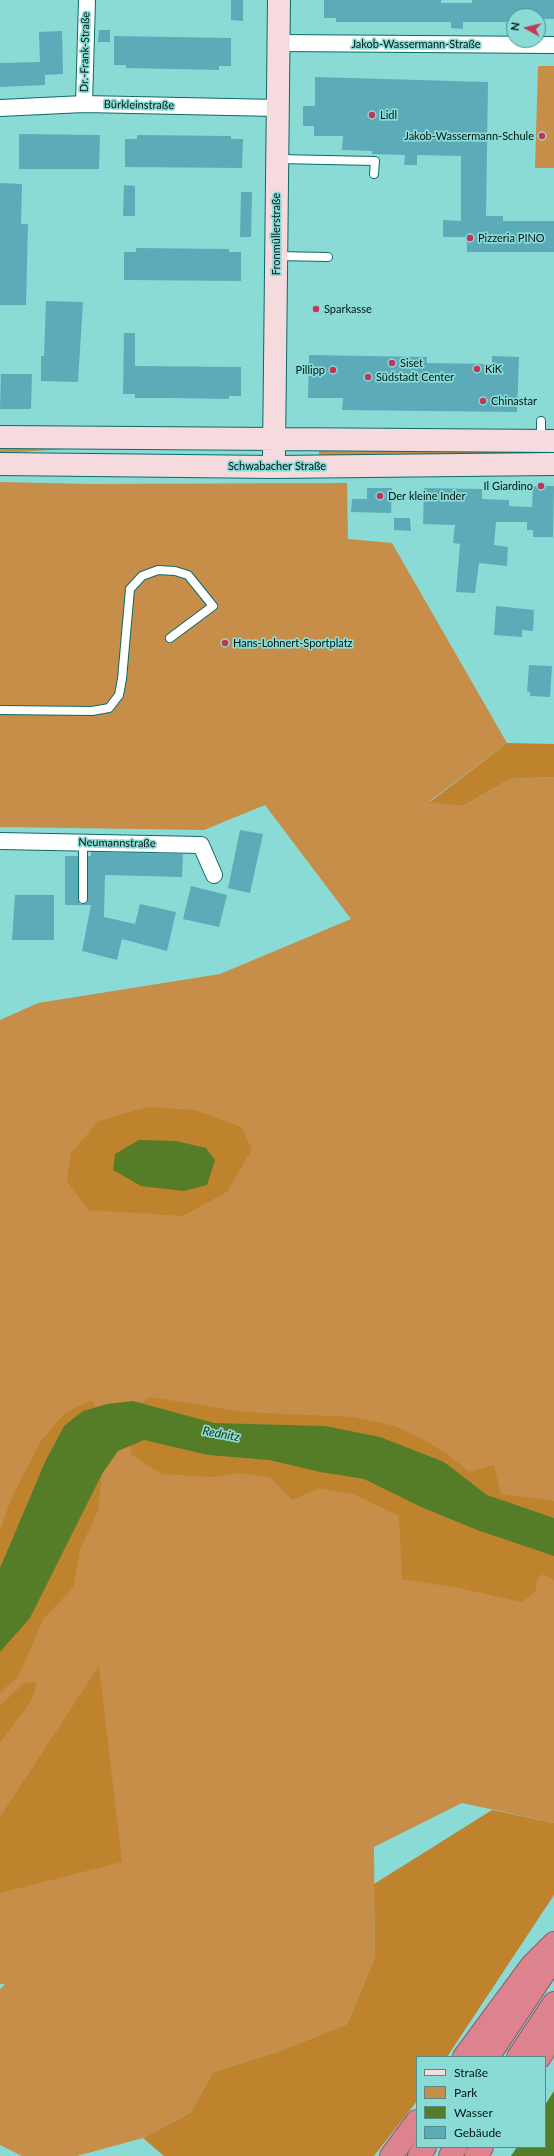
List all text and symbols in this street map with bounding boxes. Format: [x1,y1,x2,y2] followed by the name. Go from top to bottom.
[506,8,546,48] north arrow
[78,12,92,92] street label: Dr.-Frank-Straße
[508,21,522,32] text: N
[351,37,481,51] street label: Jakob-Wassermann-Straße
[104,98,174,112] street label: Bürkleinstraße
[380,108,397,122] place label: Lidl
[367,110,377,120] marker: Lidl
[404,129,534,143] place label: Jakob-Wassermann-Schule
[537,131,547,141] marker: Jakob-Wassermann-Schule
[269,193,283,275] street label: Fronmüllerstraße
[478,231,545,245] place label: Pizzeria PINO
[465,233,475,243] marker: Pizzeria PINO
[324,302,372,316] place label: Sparkasse
[311,304,321,314] marker: Sparkasse
[400,356,423,370] place label: Siset
[387,358,397,368] marker: Siset
[485,362,502,376] place label: KiK
[296,363,325,377] place label: Pillipp
[472,364,482,374] marker: KiK
[328,365,338,375] marker: Pillipp
[376,370,454,384] place label: Südstadt Center
[363,372,373,382] marker: Südstadt Center
[491,394,537,408] place label: Chinastar
[478,396,488,406] marker: Chinastar
[228,459,326,473] street label: Schwabacher Straße
[484,479,533,493] place label: Il Giardino
[536,481,546,491] marker: Il Giardino
[388,489,465,503] place label: Der kleine Inder
[375,491,385,501] marker: Der kleine Inder
[233,636,353,650] place label: Hans-Lohnert-Sportplatz
[220,638,230,648] marker: Hans-Lohnert-Sportplatz
[78,836,156,850] street label: Neumannstraße
[201,1424,241,1444] water label: Rednitz
[416,2056,546,2148] legend
[454,2065,488,2080] text: Straße
[454,2085,477,2100] text: Park
[454,2105,493,2120] text: Wasser
[454,2125,501,2140] text: Gebäude

